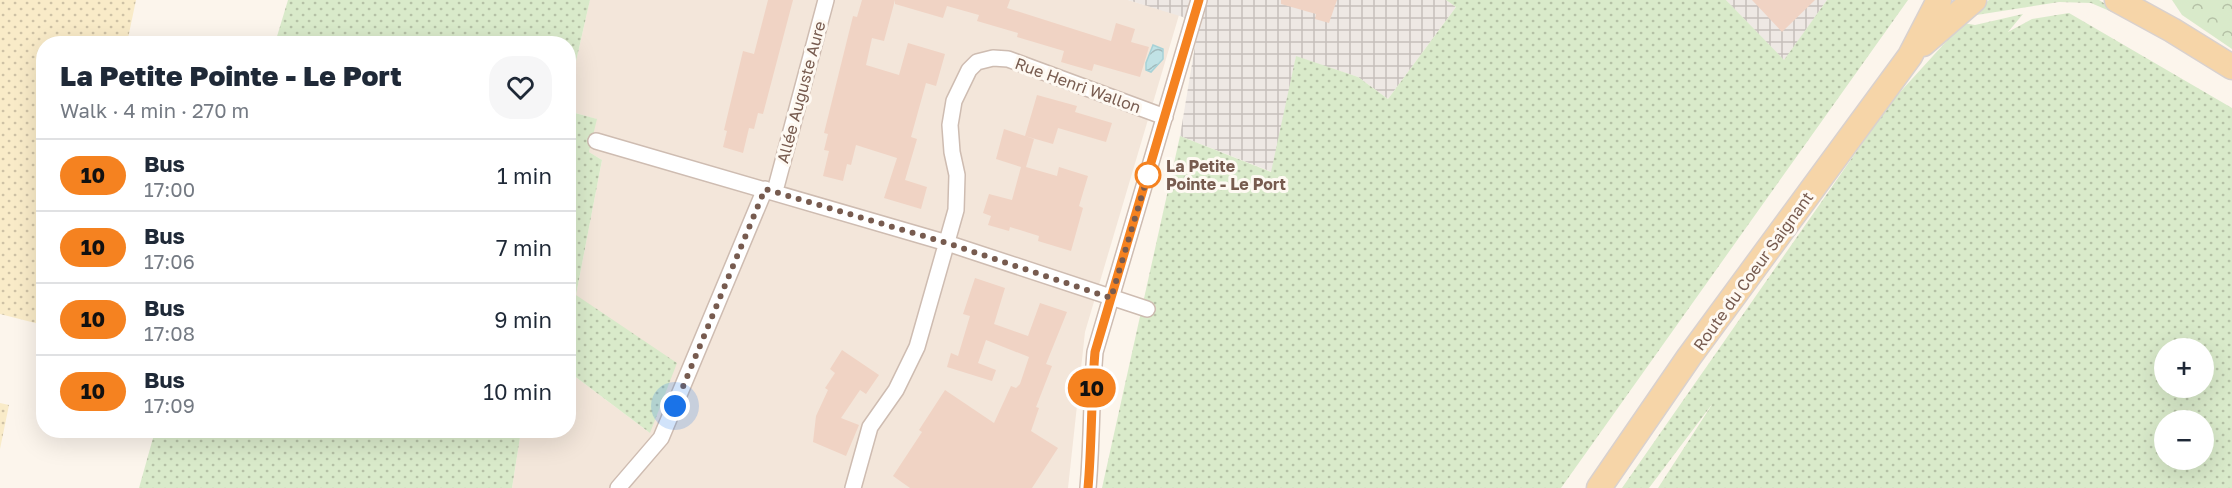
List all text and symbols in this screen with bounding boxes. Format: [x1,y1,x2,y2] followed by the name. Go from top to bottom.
[772,19,830,165] street label: Allée Auguste Aure
[1012,53,1144,117] street label: Rue Henri Wallon
[489,56,552,119] button: heart
[60,59,402,92] text: La Petite Pointe - Le Port
[60,98,249,122] text: Walk · 4 min · 270 m
[144,150,185,177] text: Bus
[1166,156,1286,194] place label: La Petite Pointe - Le Port
[81,162,105,188] text: 10
[497,162,552,189] text: 1 min
[1135,162,1161,188] marker: La Petite Pointe - Le Port
[144,177,195,201] text: 17:00
[1689,188,1817,354] street label: Route du Coeur Saignant
[144,222,185,249] text: Bus
[81,234,105,260] text: 10
[496,234,552,261] text: 7 min
[144,249,195,273] text: 17:06
[144,294,185,321] text: Bus
[81,306,105,332] text: 10
[494,306,552,333] text: 9 min
[144,321,195,345] text: 17:08
[2154,338,2214,470] map controls
[2154,338,2214,398] button: +
[144,366,185,393] text: Bus
[1065,368,1119,408] line badge: 10
[1080,375,1104,401] text: 10
[81,378,105,404] text: 10
[483,378,552,405] text: 10 min
[660,391,690,421] your location
[144,393,195,417] text: 17:09
[2154,410,2214,470] button: −

